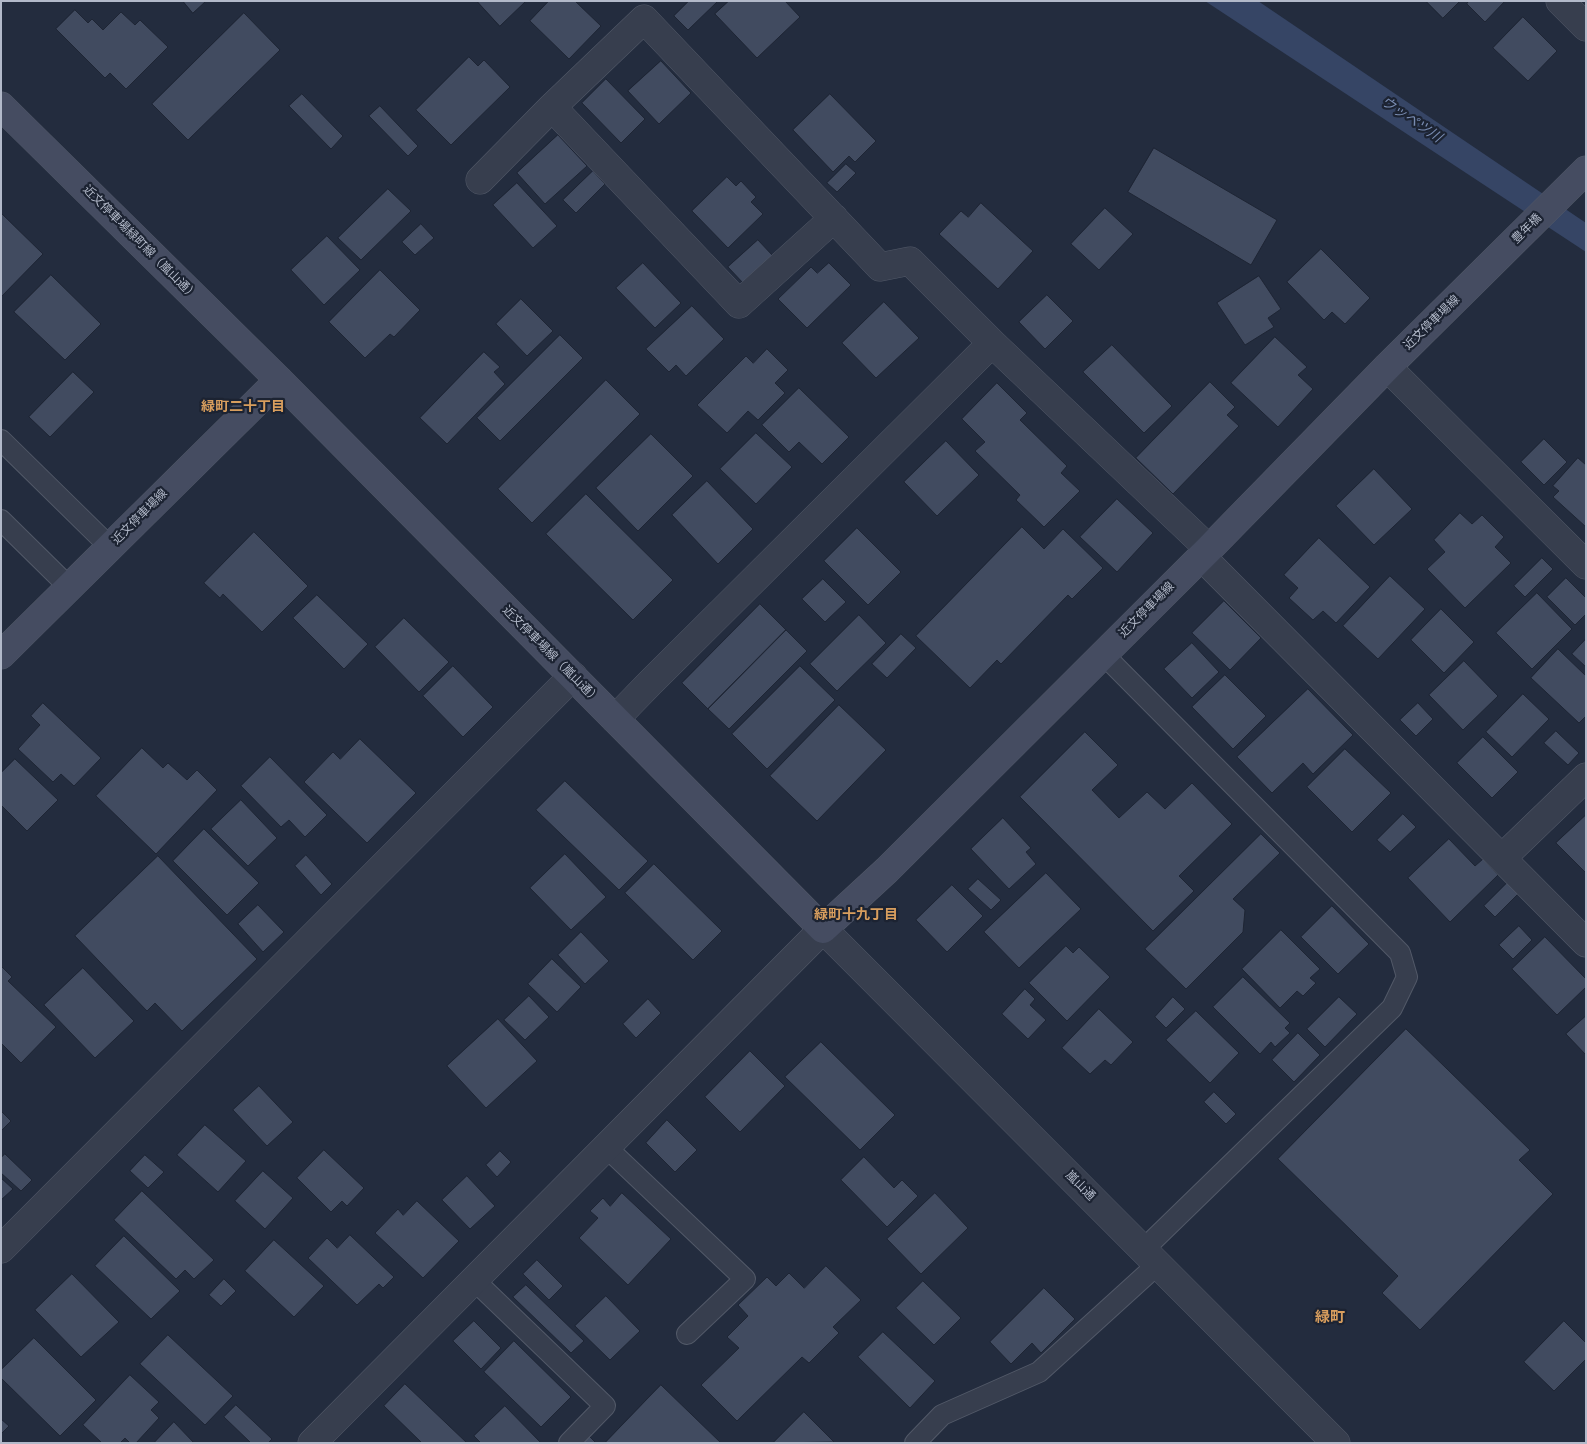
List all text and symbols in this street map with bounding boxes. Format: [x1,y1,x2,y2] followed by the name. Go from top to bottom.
[1377,93,1445,147] water label: ウッペツ川
[80,183,200,303] street label: 近文停車場緑町線（嵐山通）
[1509,211,1545,247] street label: 豊年橋
[1401,293,1463,353] street label: 近文停車場線
[201,399,285,415] district label: 緑町二十丁目
[109,486,171,548] street label: 近文停車場線
[1116,579,1178,641] street label: 近文停車場線
[499,603,603,707] street label: 近文停車場線（嵐山通）
[814,907,898,923] district label: 緑町十九丁目
[1062,1168,1098,1204] street label: 嵐山通
[1315,1309,1345,1327] district label: 緑町

